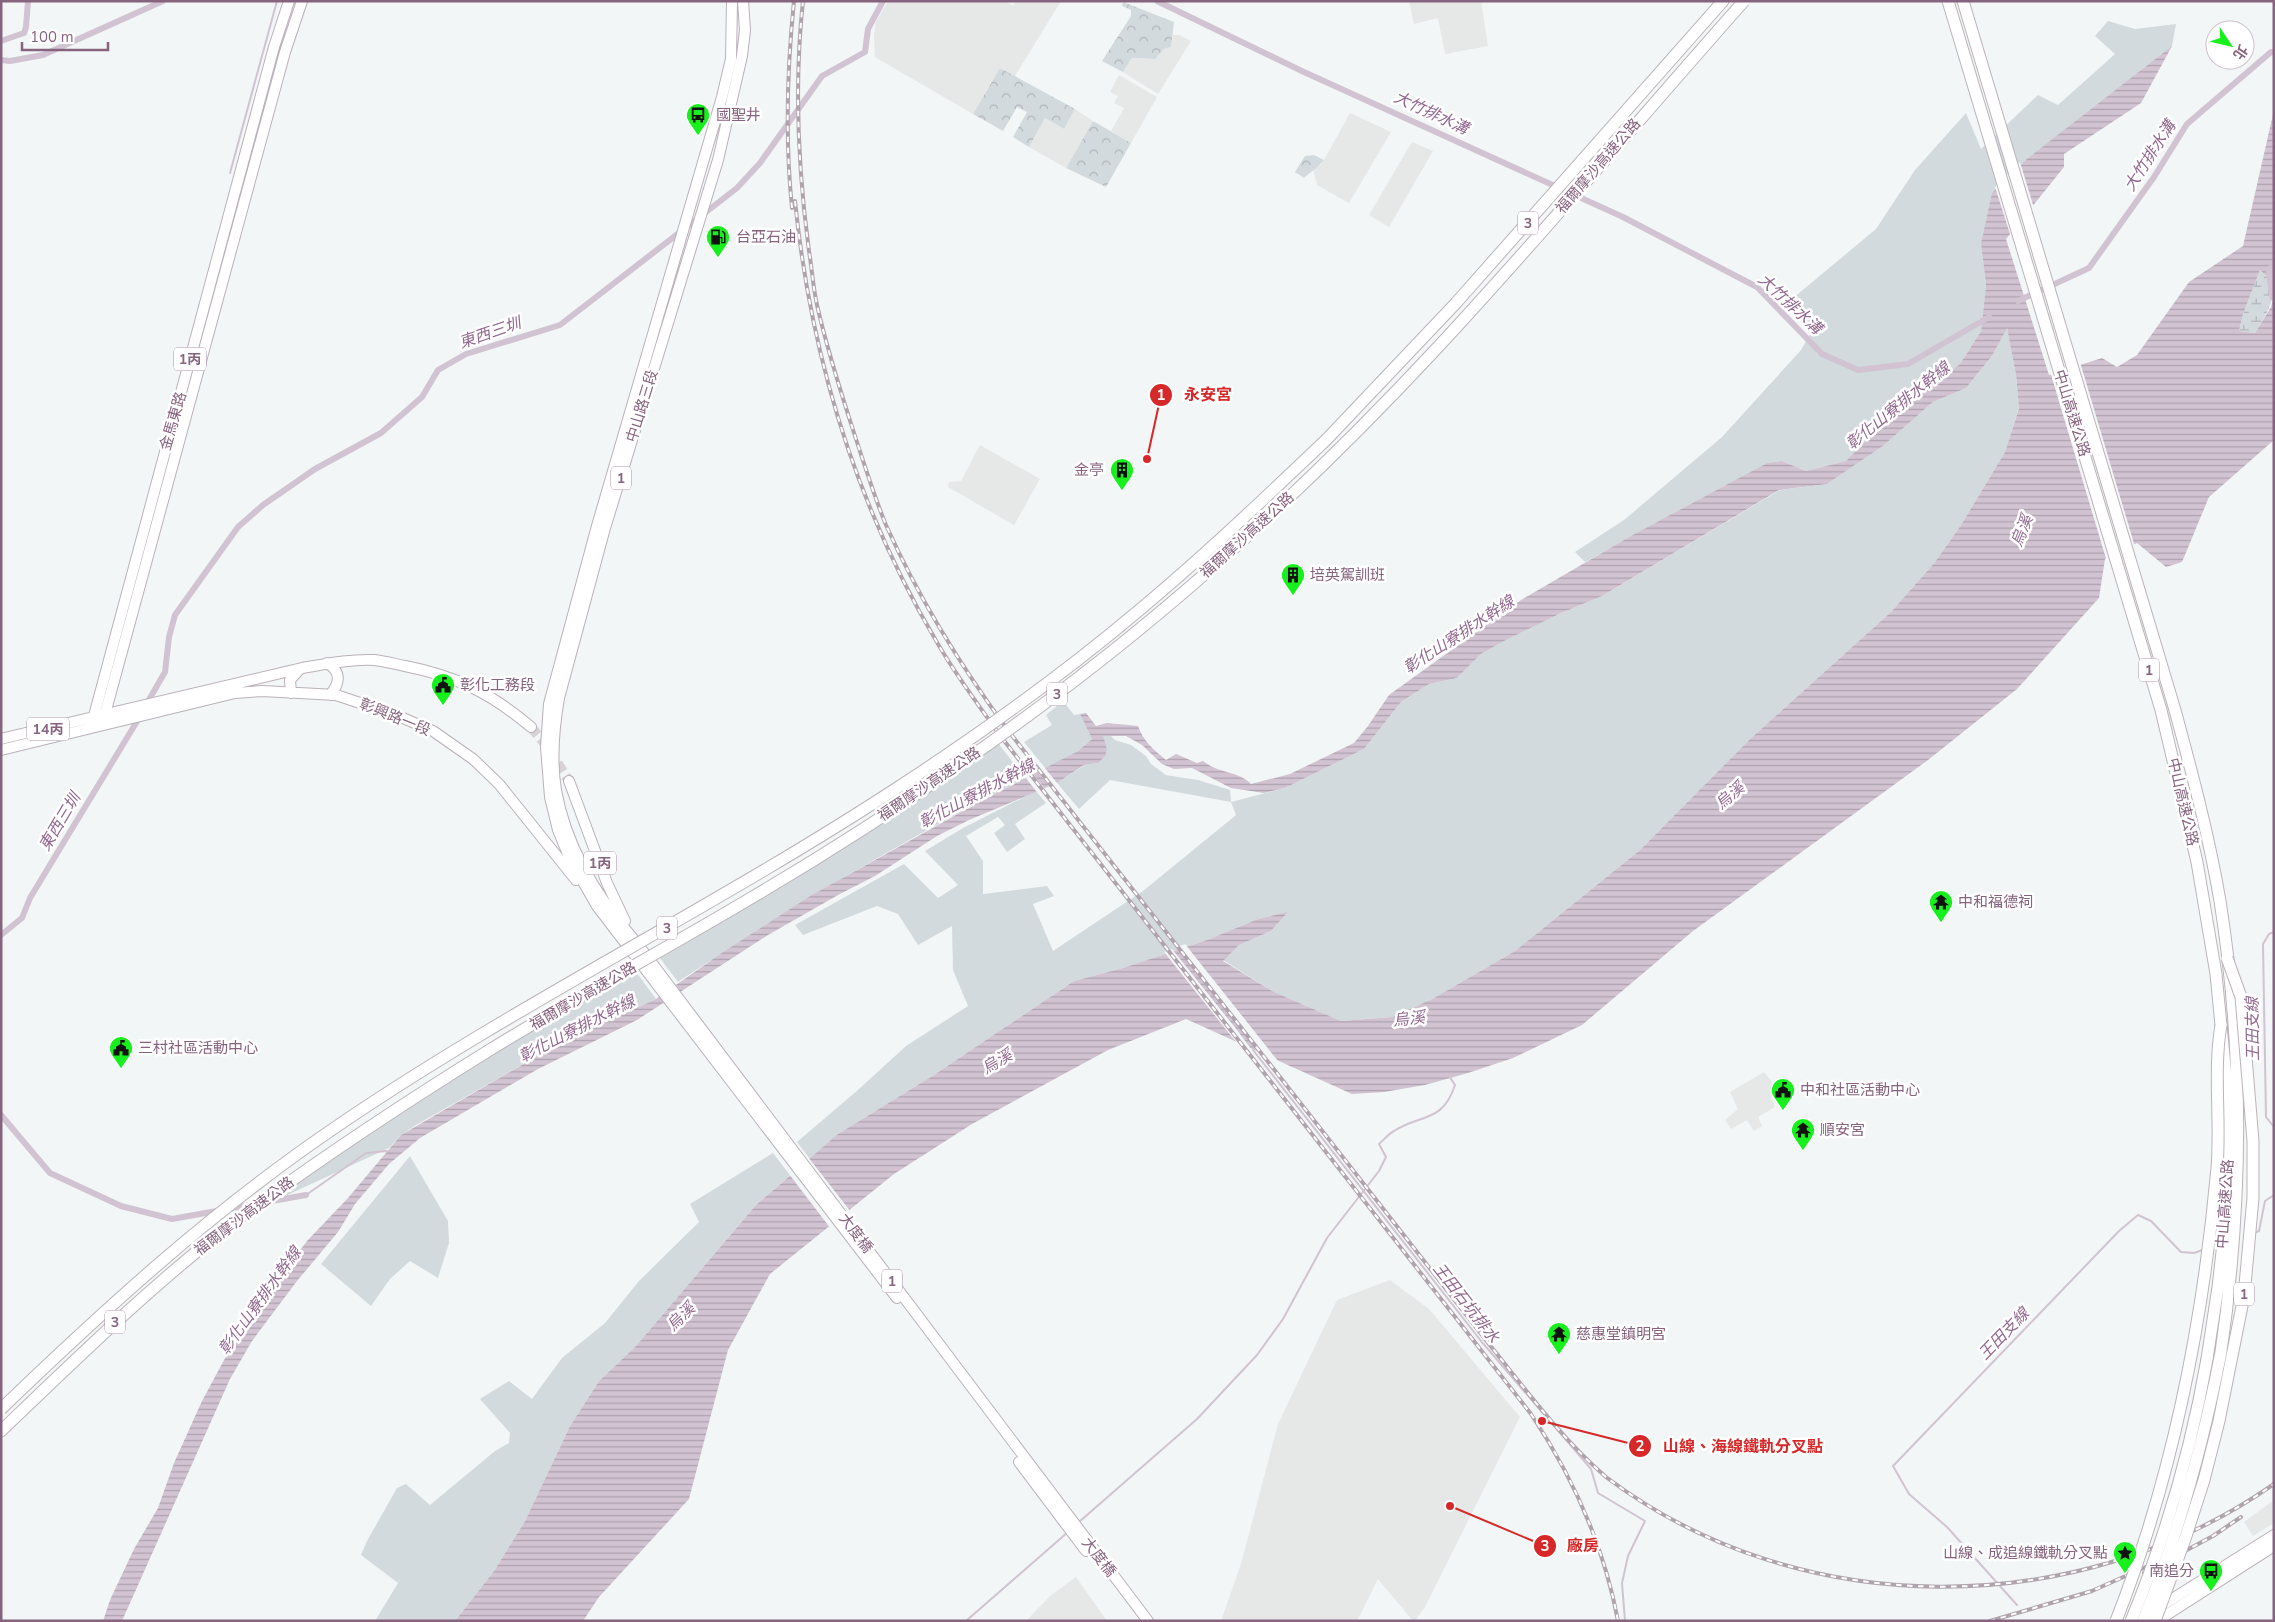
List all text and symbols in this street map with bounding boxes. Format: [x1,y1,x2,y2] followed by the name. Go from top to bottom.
[22,20,109,52] scale bar
[2205,20,2255,70] north arrow
[30,27,74,47] text: 100 m
[2228,41,2252,63] text: 北
[1390,86,1474,141] water label: 大竹排水溝
[685,102,711,136] bus stop icon: 國聖井
[716,105,761,125] place label: 國聖井
[1551,114,1645,218] street label: 福爾摩沙高速公路
[2119,115,2182,196] water label: 大竹排水溝
[1518,212,1538,234] road number: 3
[705,224,731,258] fuel station icon: 台亞石油
[736,227,796,247] place label: 台亞石油
[1753,269,1828,341] water label: 大竹排水溝
[456,312,526,354] water label: 東西三圳
[174,348,206,370] road number: 1丙
[1841,356,1956,455] water label: 彰化山寮排水幹線
[621,367,663,445] street label: 中山路三段
[2049,367,2095,459] street label: 中山高速公路
[1149,379,1242,410] callout: 永安宮
[1184,384,1232,406] text: 永安宮
[1156,385,1166,405] text: 1
[155,389,191,453] street label: 金馬東路
[1109,457,1135,491] building icon: 金亭
[1074,460,1104,480] place label: 金亭
[611,466,631,489] road number: 1
[1196,487,1298,583] street label: 福爾摩沙高速公路
[2006,510,2039,550] water label: 烏溪
[1280,562,1306,596] building icon: 培英駕訓班
[1310,565,1385,585] place label: 培英駕訓班
[1399,590,1520,679] water label: 彰化山寮排水幹線
[2139,658,2159,682] road number: 1
[430,672,456,706] public building icon: 彰化工務段
[460,675,535,695] place label: 彰化工務段
[1047,682,1067,706] road number: 3
[356,694,434,740] street label: 彰興路一段
[27,718,69,741] road number: 14丙
[874,742,984,826] street label: 福爾摩沙高速公路
[915,753,1040,834] water label: 彰化山寮排水幹線
[2163,756,2203,848] street label: 中山高速公路
[1711,776,1751,815] water label: 烏溪
[34,787,87,855] water label: 東西三圳
[584,851,616,874] road number: 1丙
[1928,889,1954,923] temple icon: 中和福德祠
[1958,892,2033,912] place label: 中和福德祠
[657,916,677,940] road number: 3
[526,957,640,1035] street label: 福爾摩沙高速公路
[515,989,641,1068] water label: 彰化山寮排水幹線
[2241,995,2265,1061] water label: 王田支線
[1392,1006,1428,1032] water label: 烏溪
[108,1035,134,1069] public building icon: 三村社區活動中心
[138,1038,258,1058] place label: 三村社區活動中心
[978,1043,1018,1080] water label: 烏溪
[1770,1077,1796,1111] public building icon: 中和社區活動中心
[1800,1080,1920,1100] place label: 中和社區活動中心
[1790,1117,1816,1151] temple icon: 順安宮
[1820,1120,1865,1140] place label: 順安宮
[2212,1158,2238,1250] street label: 中山高速公路
[190,1172,298,1260] street label: 福爾摩沙高速公路
[834,1209,878,1257] street label: 大度橋
[213,1241,308,1359] water label: 彰化山寮排水幹線
[1428,1258,1505,1348] water label: 王田石坑排水
[882,1270,902,1292] road number: 1
[2234,1282,2254,1306] road number: 1
[662,1297,702,1336] water label: 烏溪
[1974,1302,2036,1365] water label: 王田支線
[105,1310,125,1334] road number: 3
[1546,1321,1572,1355] temple icon: 慈惠堂鎮明宮
[1576,1324,1666,1344] place label: 慈惠堂鎮明宮
[1628,1431,1833,1462] callout: 山線、海線鐵軌分叉點
[1635,1436,1645,1456] text: 2
[1663,1436,1823,1458] text: 山線、海線鐵軌分叉點
[1532,1530,1609,1561] callout: 廠房
[1077,1533,1121,1581] street label: 大度橋
[1567,1535,1599,1557] text: 廠房
[1540,1536,1550,1556] text: 3
[2112,1540,2138,1574] place icon: 山線、成追線鐵軌分叉點
[1943,1543,2108,1563] place label: 山線、成追線鐵軌分叉點
[2198,1558,2224,1592] bus stop icon: 南追分
[2149,1561,2194,1581] place label: 南追分

